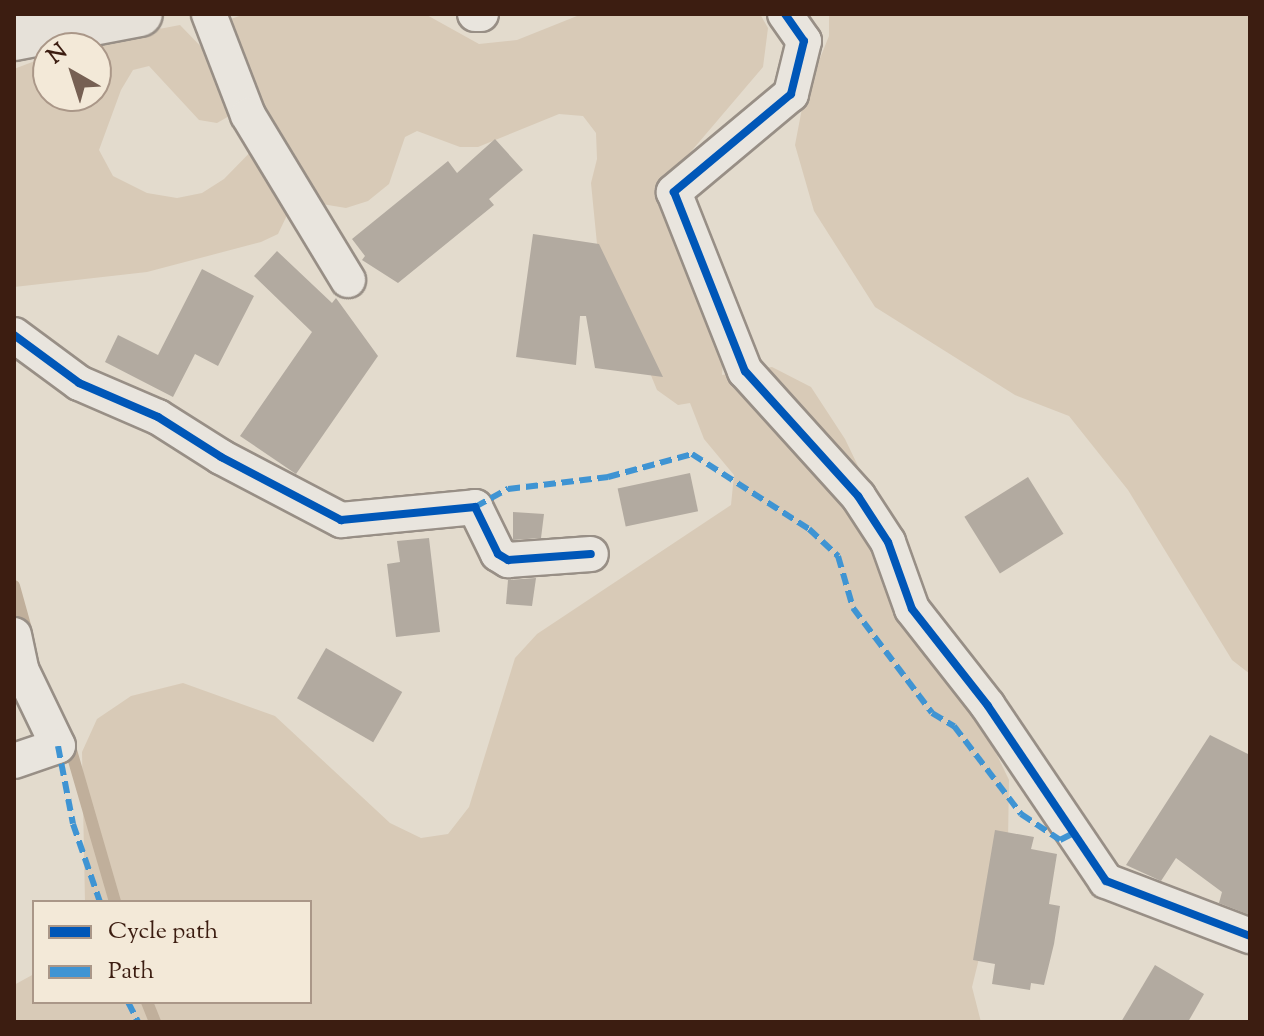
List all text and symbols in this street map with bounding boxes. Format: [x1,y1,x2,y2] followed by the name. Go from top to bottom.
[32,32,112,112] north arrow
[41,37,75,73] text: N
[32,900,312,1004] legend
[108,915,218,949] text: Cycle path
[108,955,154,989] text: Path

